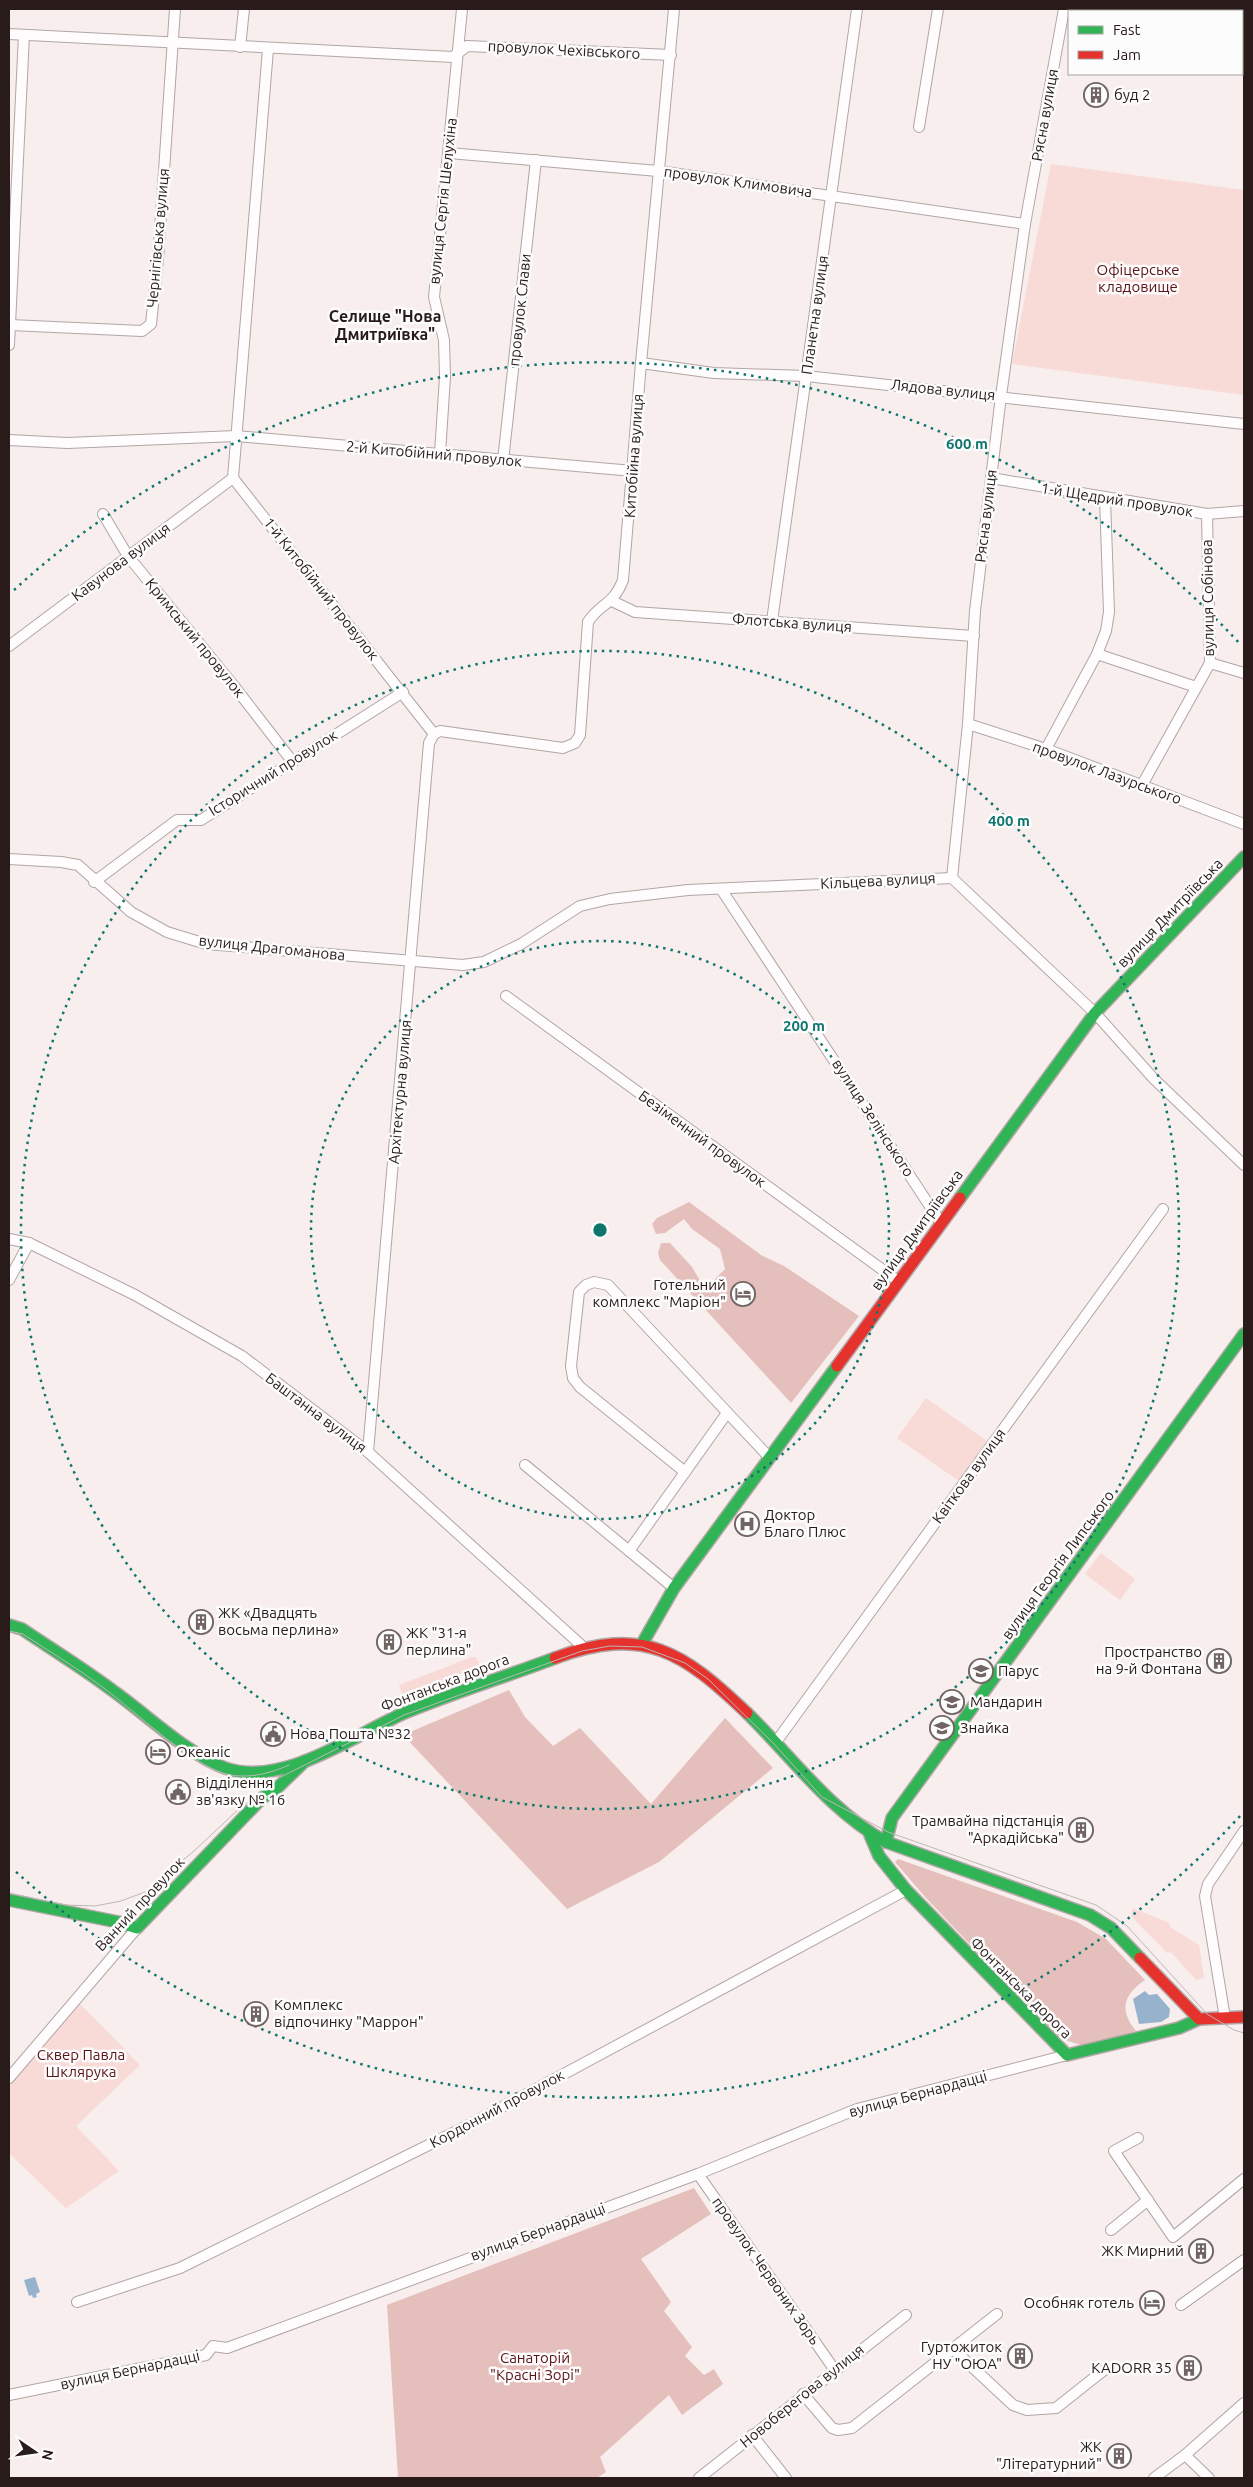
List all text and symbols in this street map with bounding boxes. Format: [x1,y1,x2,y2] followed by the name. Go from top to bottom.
[1068,10,1243,75] legend
[1113,21,1141,38] text: Fast
[487,37,641,62] street label: провулок Чехівського
[1113,46,1141,63] text: Jam
[1028,67,1061,162] street label: Рясна вулиця
[1083,82,1109,108] building icon: буд 2
[1114,86,1150,103] place label: буд 2
[425,117,460,285] street label: вулиця Сергія Шелухіна
[663,163,813,200] street label: провулок Климовича
[143,167,172,308] street label: Чернігівська вулиця
[505,253,534,367] street label: провулок Слави
[798,254,831,376] street label: Планетна вулиця
[1097,261,1179,295] park label: Офіцерське кладовище
[329,307,441,343] district label: Селище "Нова Дмитриївка"
[890,376,996,403] street label: Лядова вулиця
[621,393,646,519] street label: Китобійна вулиця
[946,435,988,452] text: 600 m
[345,437,523,470] street label: 2-й Китобійний провулок
[971,468,1000,563] street label: Рясна вулиця
[1040,479,1195,520] street label: 1-й Щедрий провулок
[260,514,383,664] street label: 1-й Китобійний провулок
[68,519,173,604] street label: Кавунова вулиця
[1198,539,1217,657] street label: вулиця Собінова
[142,575,249,701] street label: Кримський провулок
[732,610,852,635] street label: Флотська вулиця
[205,726,340,819] street label: Історичний провулок
[1030,738,1184,807] street label: провулок Лазурського
[988,812,1030,829] text: 400 m
[1113,855,1226,971] street label: вулиця Дмитріївська
[820,869,936,892] street label: Кільцева вулиця
[198,931,346,964] street label: вулиця Драгоманова
[783,1017,825,1034] text: 200 m
[385,1019,414,1165] street label: Архітектурна вулиця
[829,1056,918,1180] street label: вулиця Зелінського
[635,1087,769,1191] street label: Безіменний провулок
[867,1166,966,1293] street label: вулиця Дмитріївська
[591,1221,609,1239] centre of rings
[593,1276,726,1310] place label: Готельний комплекс "Маріон"
[730,1281,756,1307] hotel icon: Готельний комплекс "Маріон"
[263,1369,370,1456] street label: Баштанна вулиця
[928,1425,1009,1526] street label: Квіткова вулиця
[998,1487,1117,1642] street label: вулиця Георгія Липського
[764,1506,846,1540] place label: Доктор Благо Плюс
[734,1511,760,1537] hospital icon: Доктор Благо Плюс
[218,1604,339,1638] place label: ЖК «Двадцять восьма перлина»
[188,1609,214,1635] building icon: ЖК «Двадцять восьма перлина»
[406,1624,472,1658] place label: ЖК "31-я перлина"
[376,1629,402,1655] building icon: ЖК "31-я перлина"
[1096,1643,1202,1677] place label: Пространство на 9-й Фонтана
[1206,1648,1232,1674] building icon: Пространство на 9-й Фонтана
[378,1650,511,1715] street label: Фонтанська дорога
[968,1658,994,1684] school or university icon: Парус
[998,1662,1039,1679] place label: Парус
[939,1689,965,1715] school or university icon: Мандарин
[970,1693,1042,1710] place label: Мандарин
[929,1715,955,1741] school or university icon: Знайка
[960,1719,1009,1736] place label: Знайка
[260,1721,286,1747] public building icon: Нова Пошта №32
[290,1725,411,1742] place label: Нова Пошта №32
[145,1739,171,1765] hotel icon: Океаніс
[176,1743,231,1760] place label: Океаніс
[196,1774,285,1808] place label: Відділення зв'язку № 16
[165,1779,191,1805] public building icon: Відділення зв'язку № 16
[912,1812,1064,1846] place label: Трамвайна підстанція "Аркадійська"
[1068,1817,1094,1843] building icon: Трамвайна підстанція "Аркадійська"
[92,1853,188,1954] street label: Ванний провулок
[967,1934,1075,2042] street label: Фонтанська дорога
[274,1996,424,2030] place label: Комплекс відпочинку "Маррон"
[243,2001,269,2027] building icon: Комплекс відпочинку "Маррон"
[37,2046,125,2080] park label: Сквер Павла Шклярука
[427,2066,567,2151] street label: Кордонний провулок
[847,2067,989,2120] street label: вулиця Бернардацці
[709,2194,824,2348] street label: провулок Червоних Зорь
[468,2199,608,2264] street label: вулиця Бернардацці
[1188,2238,1214,2264] building icon: ЖК Мирний
[1101,2242,1184,2259] place label: ЖК Мирний
[1139,2290,1165,2316] hotel icon: Особняк готель
[1024,2294,1134,2311] place label: Особняк готель
[921,2338,1002,2372] place label: Гуртожиток НУ "ОЮА"
[736,2340,867,2451] street label: Новоберегова вулиця
[1007,2343,1033,2369] building icon: Гуртожиток НУ "ОЮА"
[59,2346,201,2393] street label: вулиця Бернардацці
[490,2349,580,2383] park label: Санаторій "Красні Зорі"
[1176,2355,1202,2381] building icon: KADORR 35
[1091,2359,1172,2376] place label: KADORR 35
[10,2427,60,2477] north arrow
[996,2438,1102,2472] place label: ЖК "Літературний"
[1106,2443,1132,2469] building icon: ЖК "Літературний"
[39,2448,57,2462] text: N

